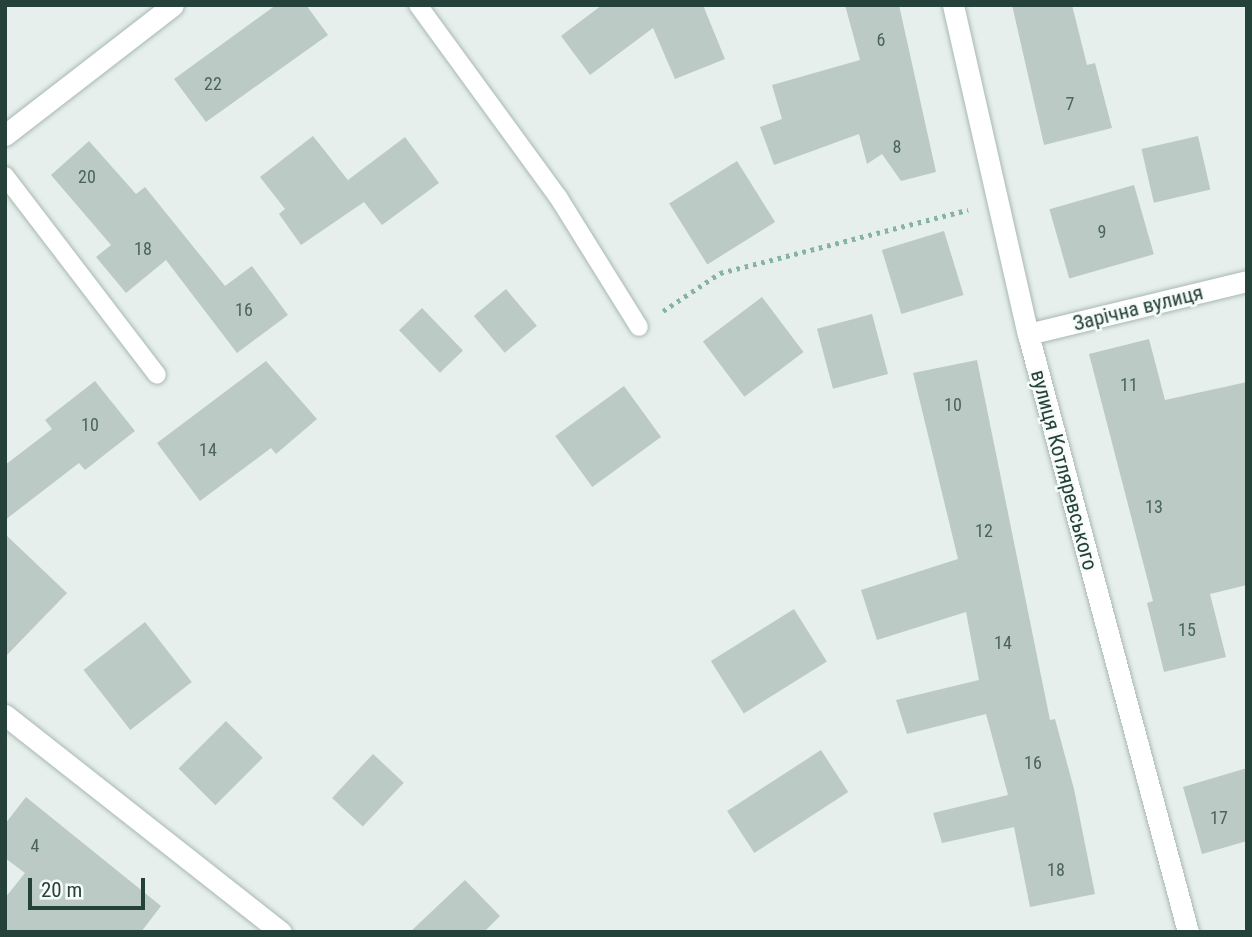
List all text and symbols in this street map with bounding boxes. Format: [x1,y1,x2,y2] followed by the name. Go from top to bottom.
[877,29,885,51] house number: 6
[204,73,222,95] house number: 22
[1066,93,1074,115] house number: 7
[893,136,901,158] house number: 8
[78,166,96,188] house number: 20
[1098,221,1106,243] house number: 9
[134,238,152,260] house number: 18
[1070,280,1206,336] street label: Зарічна вулиця
[235,299,253,321] house number: 16
[1025,367,1103,573] street label: вулиця Котляревського
[1120,374,1138,396] house number: 11
[944,394,962,416] house number: 10
[81,414,99,436] house number: 10
[199,439,217,461] house number: 14
[1145,496,1163,518] house number: 13
[975,520,993,542] house number: 12
[1178,619,1196,641] house number: 15
[994,632,1012,654] house number: 14
[1024,752,1042,774] house number: 16
[1210,807,1228,829] house number: 17
[31,835,39,857] house number: 4
[1047,859,1065,881] house number: 18
[32,864,149,908] scale bar
[41,878,82,902] text: 20 m

